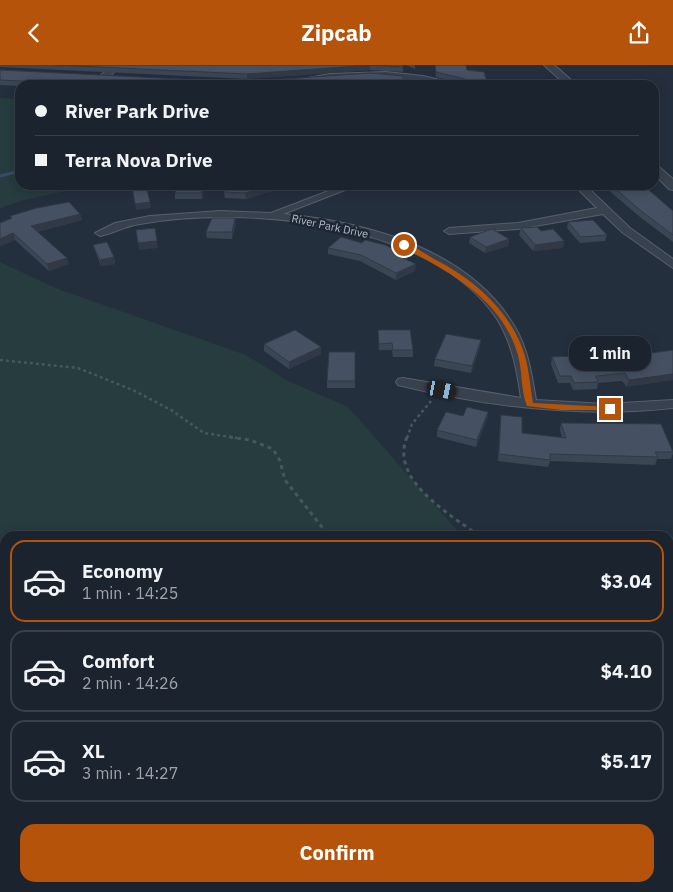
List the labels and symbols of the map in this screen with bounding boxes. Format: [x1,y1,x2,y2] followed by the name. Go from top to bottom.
[290,211,370,241] street label: River Park Drive
[393,234,415,256] route start
[569,337,651,371] callout: 1 min
[425,380,458,400] car
[599,398,621,420] route end

